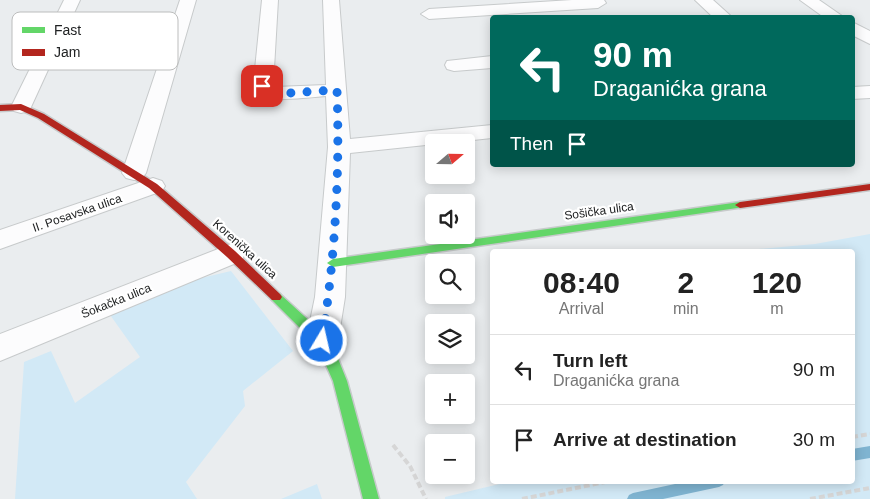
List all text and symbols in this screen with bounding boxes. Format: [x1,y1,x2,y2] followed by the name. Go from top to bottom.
[12,12,178,70] legend
[54,22,81,38] text: Fast
[510,35,575,100] icon: left
[593,35,673,74] text: 90 m
[54,44,80,60] text: Jam
[241,65,283,107] pin
[248,72,276,100] icon: arrive
[593,76,767,101] text: Draganićka grana
[563,130,591,158] icon: arrive
[510,133,553,154] text: Then
[425,134,475,184] north arrow
[425,134,475,484] map controls
[31,191,124,235] street label: II. Posavska ulica
[425,194,475,244] button: sound
[563,199,635,223] street label: Sošička ulica
[210,217,280,282] street label: Korenička ulica
[425,254,475,304] button: search
[543,266,620,299] text: 08:40
[677,266,694,299] text: 2
[752,266,802,299] text: 120
[79,280,153,321] street label: Šokačka ulica
[559,300,604,317] text: Arrival
[673,300,699,317] text: min
[770,300,783,317] text: m
[295,314,347,366] position arrow
[425,314,475,364] button: layers
[553,350,628,371] text: Turn left
[510,356,538,384] icon: left
[793,359,835,380] text: 90 m
[553,372,679,389] text: Draganićka grana
[425,374,475,424] button: +
[510,426,538,454] icon: arrive
[553,429,737,450] text: Arrive at destination
[793,429,835,450] text: 30 m
[425,434,475,484] button: −

